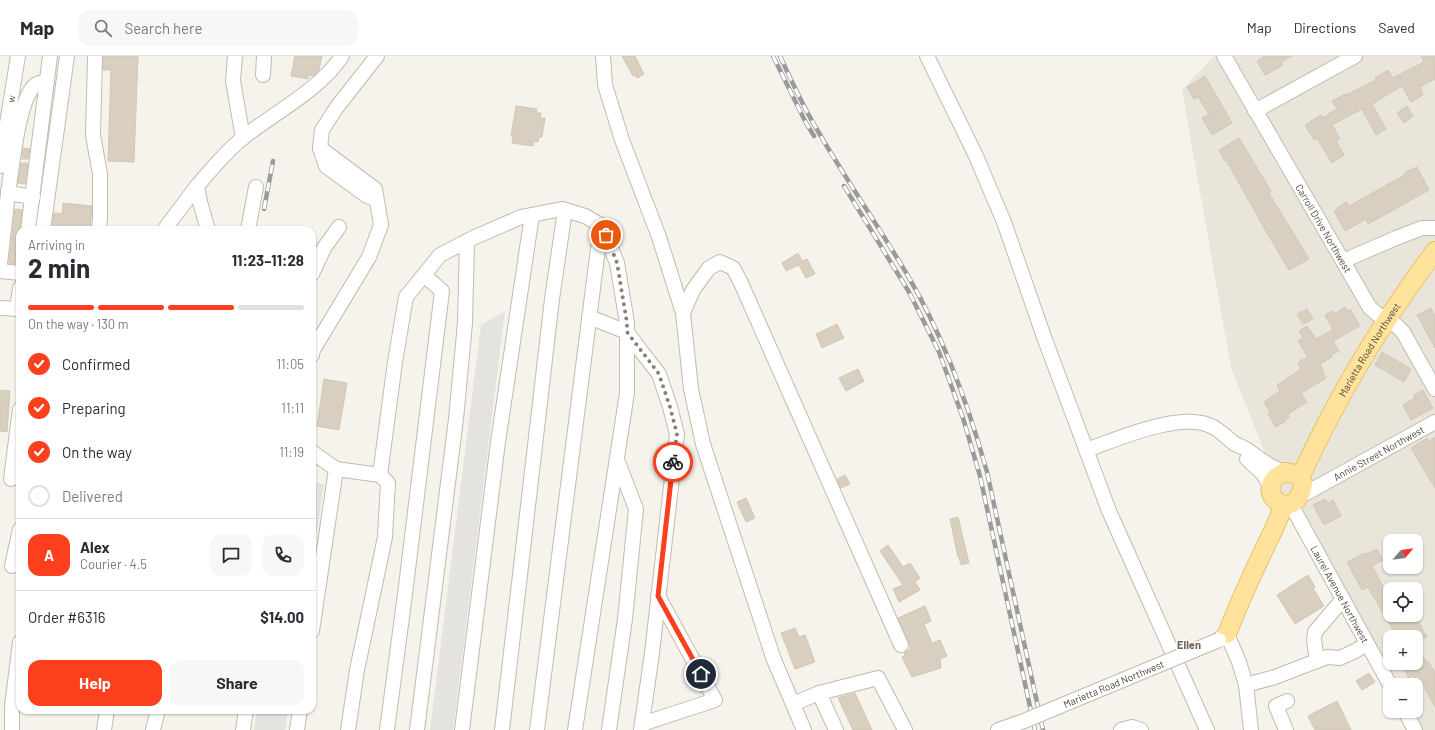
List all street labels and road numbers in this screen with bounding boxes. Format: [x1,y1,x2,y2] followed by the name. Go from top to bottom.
[4,94,17,103] street label: w
[1293,182,1354,275] street label: Carroll Drive Northwest
[1336,300,1403,399] street label: Marietta Road Northwest
[1331,423,1426,483] street label: Annie Street Northwest
[1309,544,1372,645] street label: Laurel Avenue Northwest
[1061,657,1166,710] street label: Marietta Road Northwest

